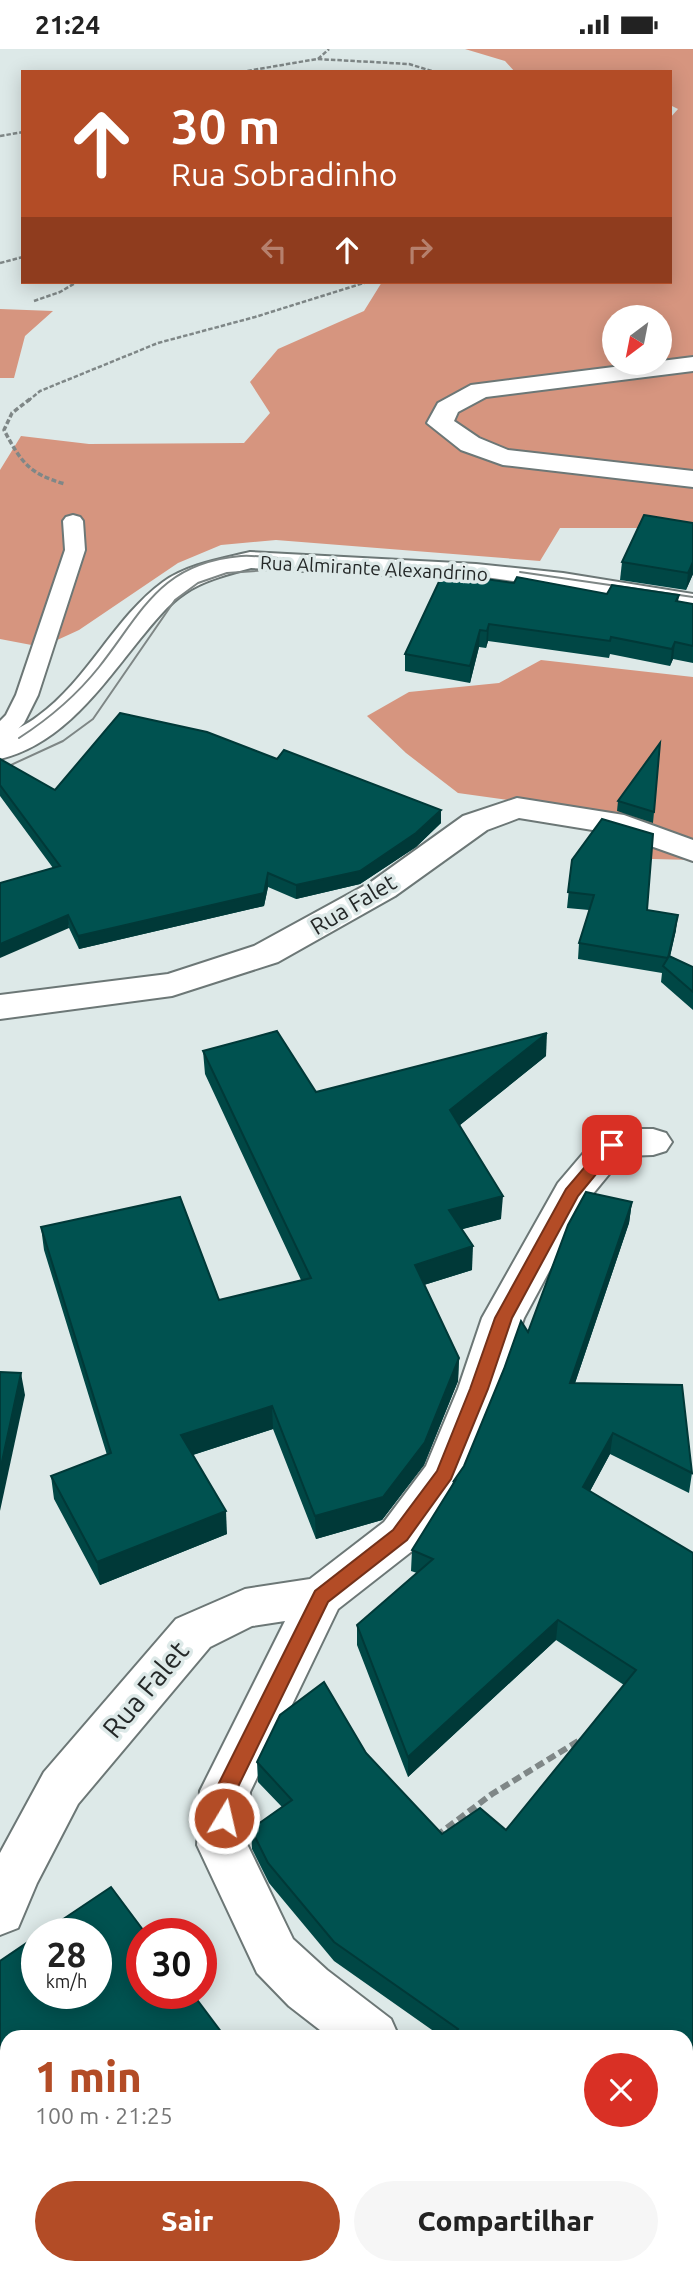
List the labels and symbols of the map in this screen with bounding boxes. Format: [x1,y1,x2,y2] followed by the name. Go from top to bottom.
[602,305,672,375] north arrow
[260,551,488,585] street label: Rua Almirante Alexandrino
[306,869,400,939] street label: Rua Falet
[582,1115,642,1175] pin
[96,1635,194,1743] street label: Rua Falet
[187,1781,261,1855] position arrow
[126,1918,217,2009] speed limit sign: 30

